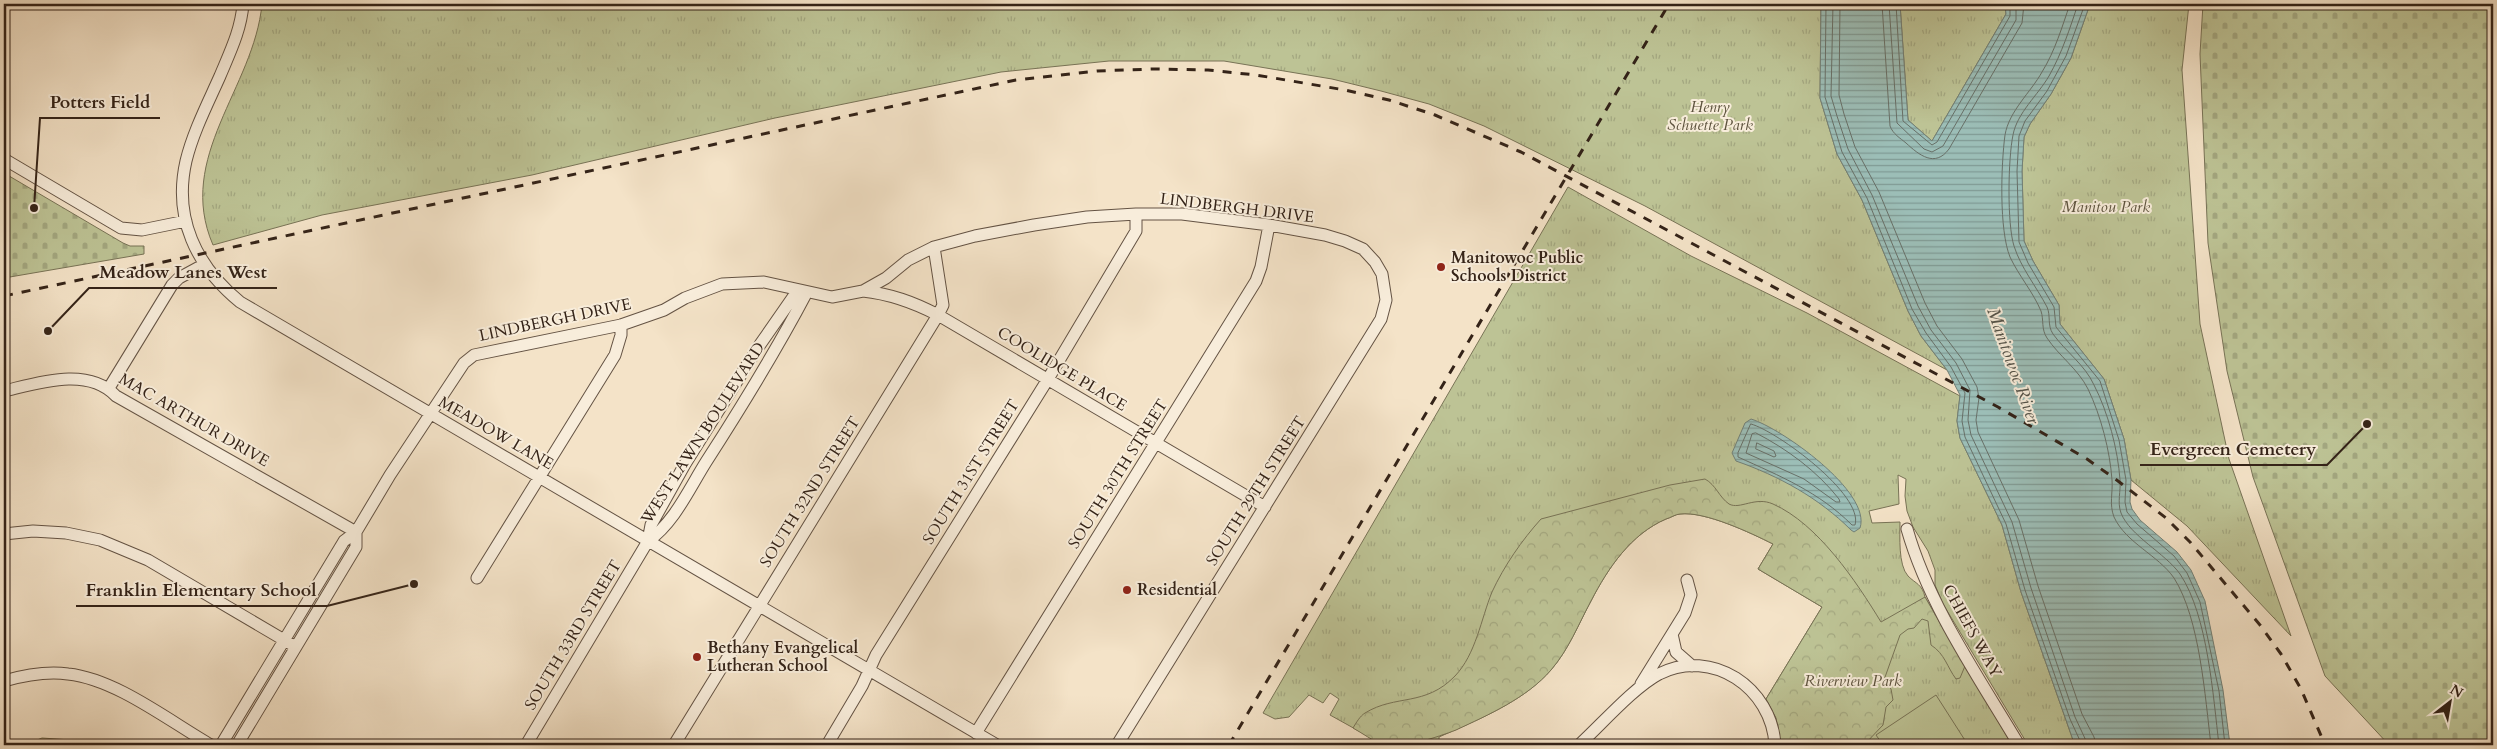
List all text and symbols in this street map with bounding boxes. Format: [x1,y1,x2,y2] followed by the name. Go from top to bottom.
[40,85,160,118] callout: Potters Field
[50,90,151,115] text: Potters Field
[1667,96,1753,136] park label: Henry Schuette Park
[1159,188,1315,228] street label: LINDBERGH DRIVE
[2062,196,2150,218] park label: Manitou Park
[1451,247,1584,287] place label: Manitowoc Public Schools District
[89,255,277,288] callout: Meadow Lanes West
[99,260,267,285] text: Meadow Lanes West
[1435,261,1447,273] marker: Manitowoc Public Schools District
[477,293,633,347] street label: LINDBERGH DRIVE
[1980,304,2046,429] water label: Manitowoc River
[993,322,1131,416] street label: COOLIDGE PLACE
[635,338,770,529] street label: WEST LAWN BOULEVARD
[115,368,273,472] street label: MAC ARTHUR DRIVE
[434,391,558,475] street label: MEADOW LANE
[917,395,1025,549] street label: SOUTH 31ST STREET
[1063,395,1173,553] street label: SOUTH 30TH STREET
[755,412,866,572] street label: SOUTH 32ND STREET
[1201,412,1311,570] street label: SOUTH 29TH STREET
[2140,432,2327,465] callout: Evergreen Cemetery
[2150,437,2317,462] text: Evergreen Cemetery
[519,556,627,714] street label: SOUTH 33RD STREET
[76,573,327,606] callout: Franklin Elementary School
[85,578,317,603] text: Franklin Elementary School
[1137,579,1217,601] place label: Residential
[1937,580,2007,682] street label: CHIEFS WAY
[1121,584,1133,596] marker: Residential
[707,637,859,677] place label: Bethany Evangelical Lutheran School
[691,651,703,663] marker: Bethany Evangelical Lutheran School
[1804,670,1902,692] park label: Riverview Park
[2424,676,2474,726] north arrow
[2446,680,2467,703] text: N

